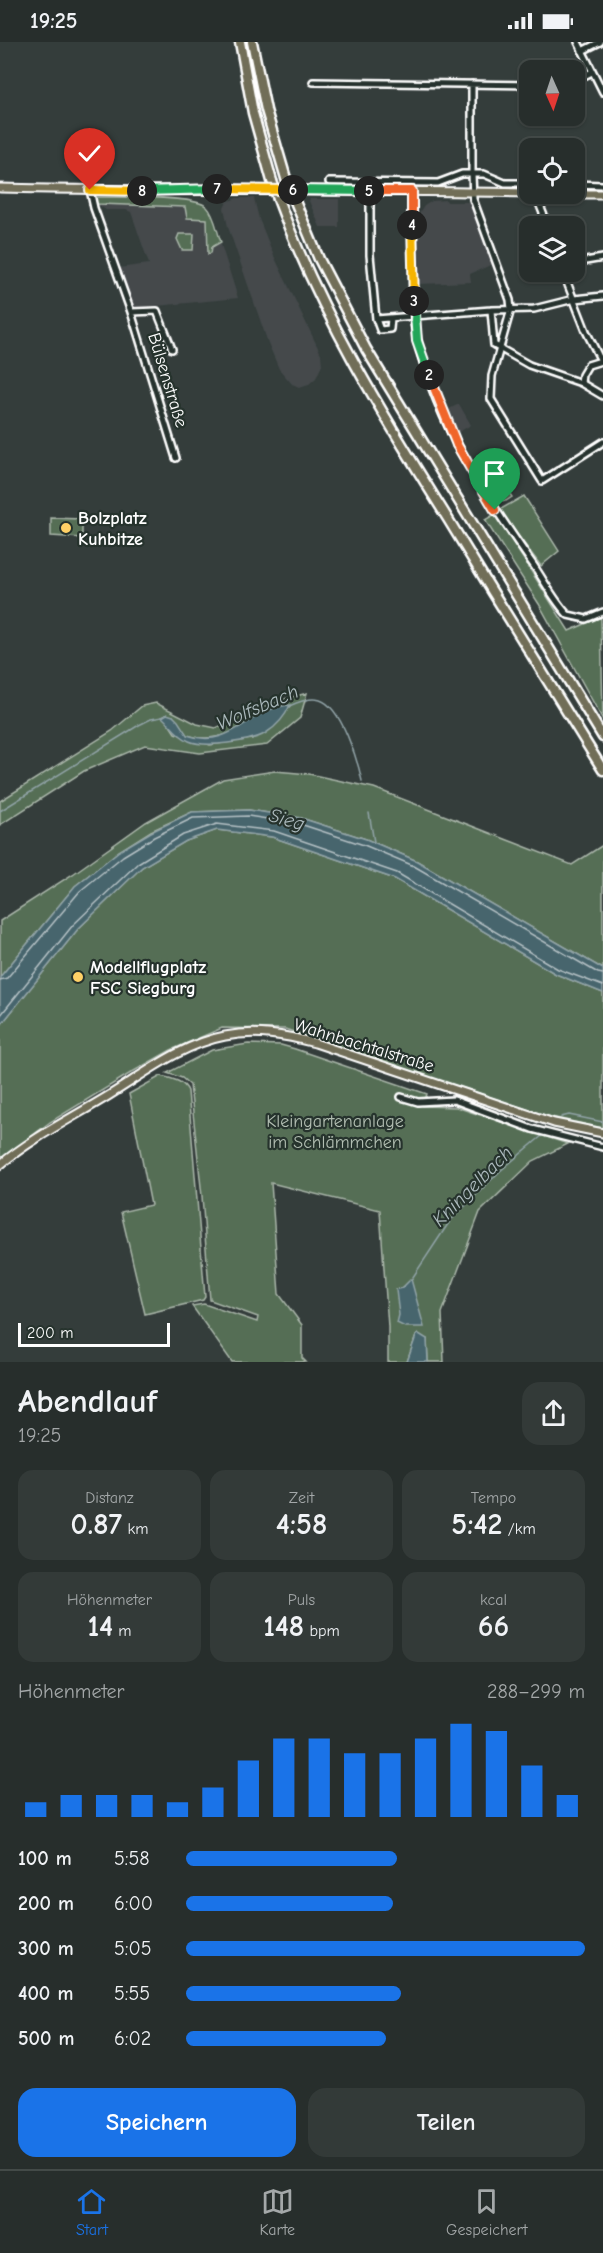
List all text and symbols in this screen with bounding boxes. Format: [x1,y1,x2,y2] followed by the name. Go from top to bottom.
[30,8,77,34] text: 19:25
[519,60,585,126] north arrow
[519,60,585,282] map controls
[64,128,115,190] pin
[73,137,106,170] icon: check
[519,138,585,204] button: locate
[202,174,232,204] pin: 7
[278,175,308,205] pin: 6
[127,176,157,206] pin: 8
[354,176,384,206] pin: 5
[213,180,221,198] text: 7
[289,181,297,199] text: 6
[138,182,146,200] text: 8
[365,182,373,200] text: 5
[397,210,427,240] pin: 4
[408,216,416,234] text: 4
[519,216,585,282] button: layers
[399,286,429,316] pin: 3
[410,292,418,310] text: 3
[143,330,192,430] street label: Bülsenstraße
[414,360,444,390] pin: 2
[425,366,433,384] text: 2
[469,448,520,510] pin
[478,457,511,490] icon: arrive
[78,508,147,550] place label: Bolzplatz Kuhbitze
[59,521,73,535] marker: Bolzplatz Kuhbitze
[213,680,302,735] water label: Wolfsbach
[266,803,307,836] water label: Sieg
[90,957,206,999] place label: Modellflugplatz FSC Siegburg
[71,970,85,984] marker: Modellflugplatz FSC Siegburg
[291,1014,437,1077] street label: Wahnbachtalstraße
[266,1111,404,1153] park label: Kleingartenanlage im Schlämmchen
[427,1141,517,1231] water label: Kningelbach
[18,1320,170,1348] scale bar
[27,1324,73,1342] text: 200 m
[18,1382,157,1420] text: Abendlauf
[522,1382,585,1445] button: share
[18,1424,61,1447] text: 19:25
[85,1489,134,1507] text: Distanz
[289,1489,314,1507] text: Zeit
[471,1489,516,1507] text: Tempo
[71,1507,122,1542] text: 0.87
[276,1507,327,1542] text: 4:58
[451,1507,502,1542] text: 5:42
[122,1520,148,1538] text: km
[502,1520,536,1538] text: /km
[67,1591,152,1609] text: Höhenmeter
[288,1591,315,1609] text: Puls
[480,1591,507,1609] text: kcal
[87,1609,113,1644] text: 14
[263,1609,304,1644] text: 148
[478,1609,509,1644] text: 66
[113,1622,132,1640] text: m
[304,1622,340,1640] text: bpm
[18,1680,125,1703] text: Höhenmeter
[487,1680,585,1703] text: 288–299 m
[18,1847,72,1870] text: 100 m
[114,1847,150,1870] text: 5:58
[18,1892,74,1915] text: 200 m
[114,1892,153,1915] text: 6:00
[18,1937,74,1960] text: 300 m
[114,1937,151,1960] text: 5:05
[18,1982,73,2005] text: 400 m
[114,1982,150,2005] text: 5:55
[18,2027,75,2050] text: 500 m
[114,2027,151,2050] text: 6:02
[18,2088,296,2157] button: Speichern
[308,2088,585,2157] button: Teilen
[75,2185,108,2239] tab: Start
[259,2185,295,2239] tab: Karte
[446,2185,528,2239] tab: Gespeichert

